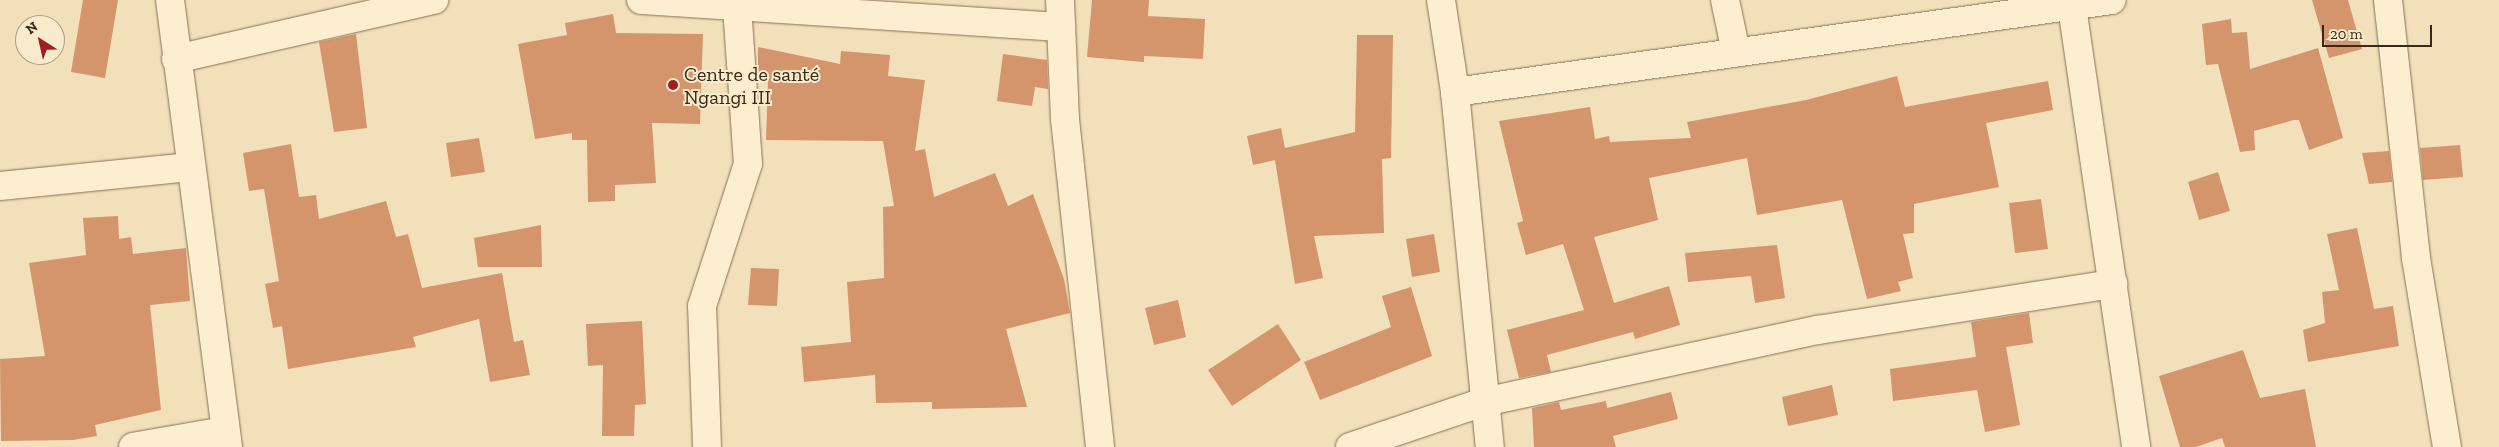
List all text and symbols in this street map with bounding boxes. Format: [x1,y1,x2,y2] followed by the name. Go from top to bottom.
[15,15,65,65] north arrow
[2324,15,2434,47] scale bar
[22,18,41,38] text: N
[2330,25,2363,43] text: 20 m
[684,62,819,109] place label: Centre de santé Ngangi III
[666,78,680,92] marker: Centre de santé Ngangi III

